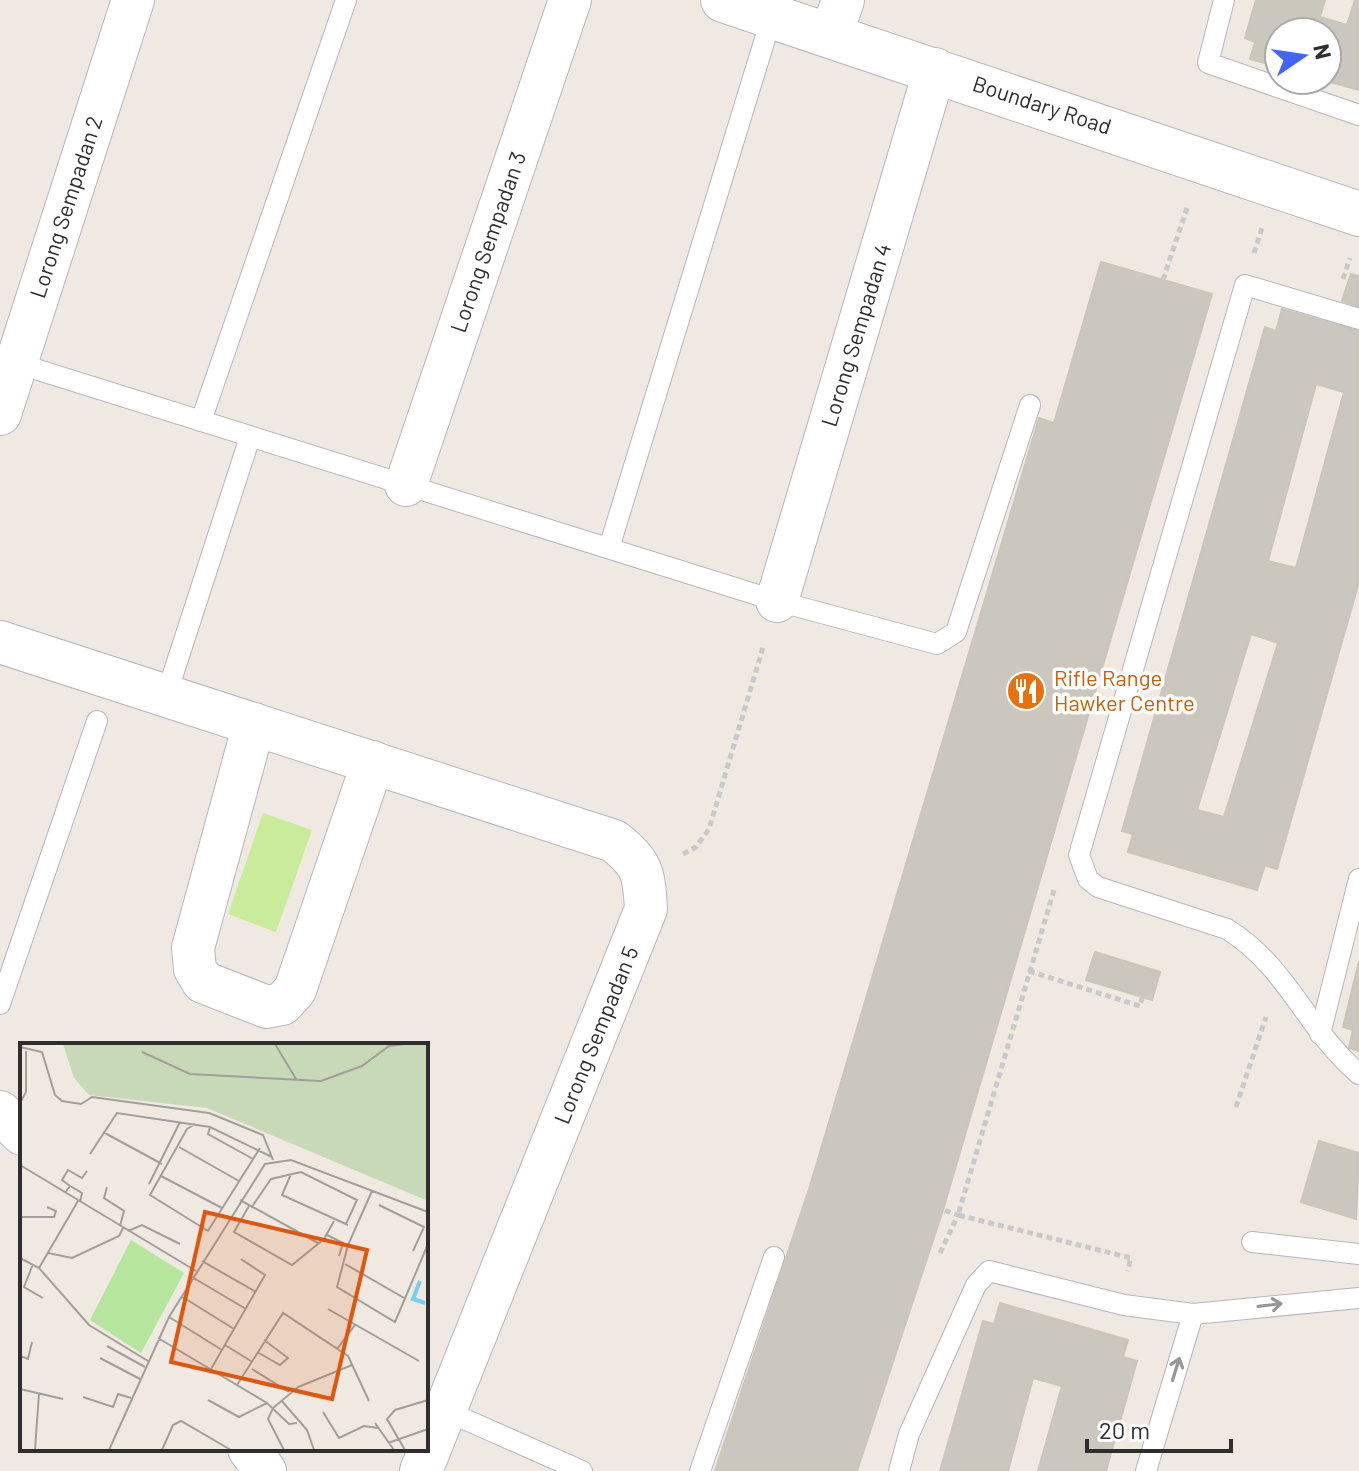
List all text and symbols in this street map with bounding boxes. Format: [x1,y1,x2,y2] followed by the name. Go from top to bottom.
[1263,16,1343,96] north arrow
[1309,41,1338,61] text: N
[970,69,1115,139] street label: Boundary Road
[23,112,107,301] street label: Lorong Sempadan 2
[444,148,530,335] street label: Lorong Sempadan 3
[815,240,895,429] street label: Lorong Sempadan 4
[1054,664,1195,715] place label: Rifle Range Hawker Centre
[1005,670,1047,712] restaurant icon: Rifle Range Hawker Centre
[548,942,643,1127] street label: Lorong Sempadan 5
[20,1043,428,1451] inset map
[1256,1298,1283,1313] one-way arrow
[1169,1357,1184,1383] one-way arrow
[1087,1403,1231,1453] scale bar
[1099,1415,1150,1444] text: 20 m

